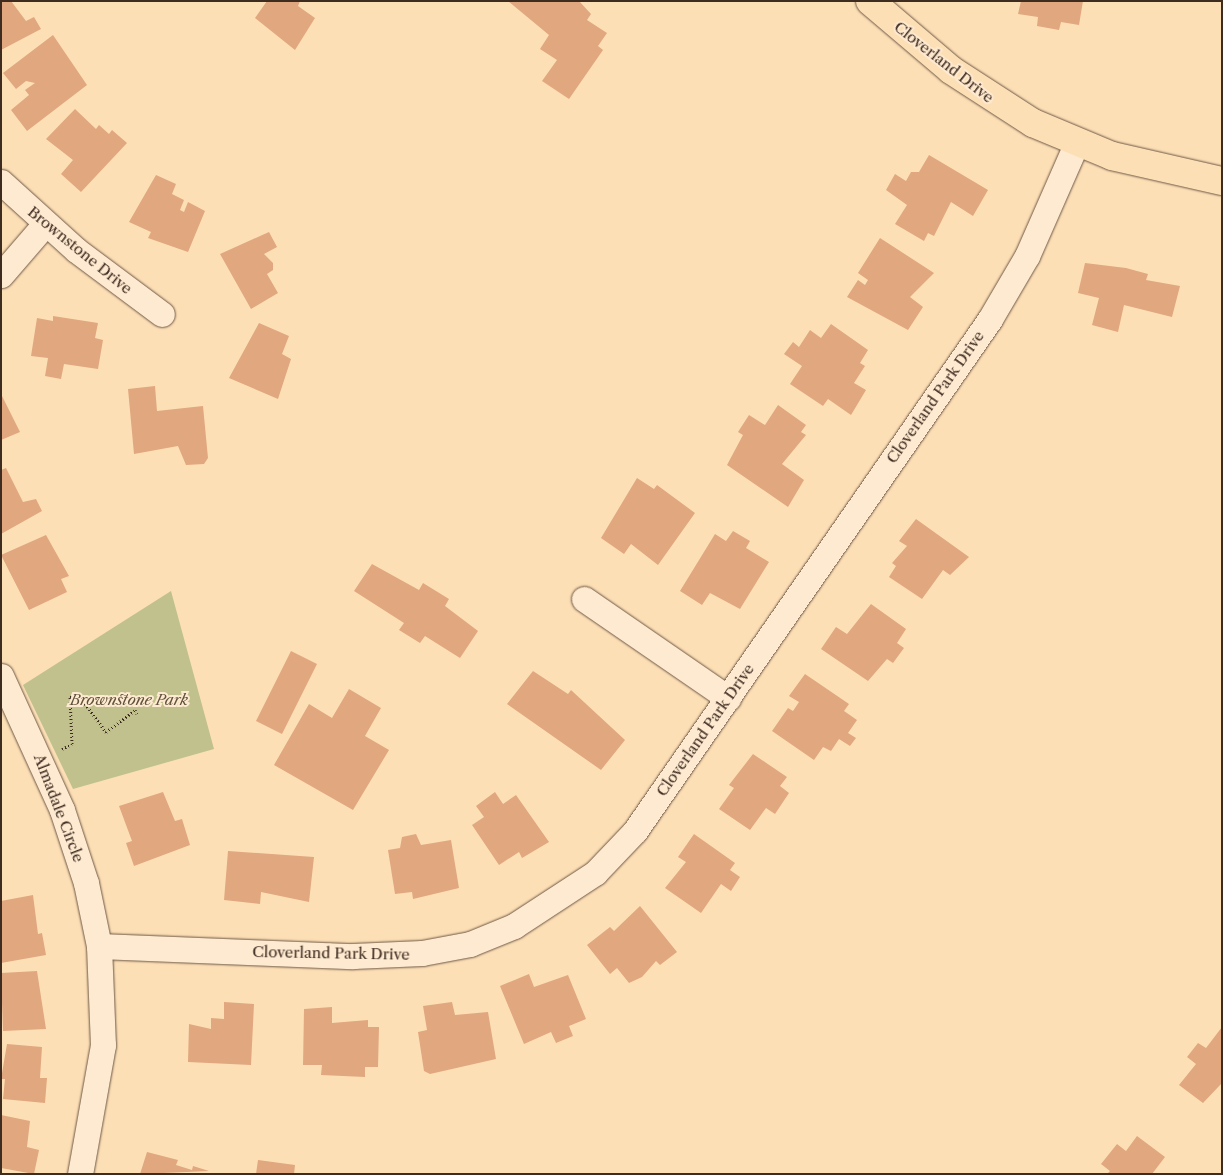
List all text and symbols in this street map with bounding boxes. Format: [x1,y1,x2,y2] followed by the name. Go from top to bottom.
[891,18,997,106] street label: Cloverland Drive
[24,202,136,298] street label: Brownstone Drive
[882,327,988,467] street label: Cloverland Park Drive
[652,660,758,800] street label: Cloverland Park Drive
[70,691,188,709] park label: Brownstone Park
[30,751,88,865] street label: Almadale Circle
[252,943,410,963] street label: Cloverland Park Drive

